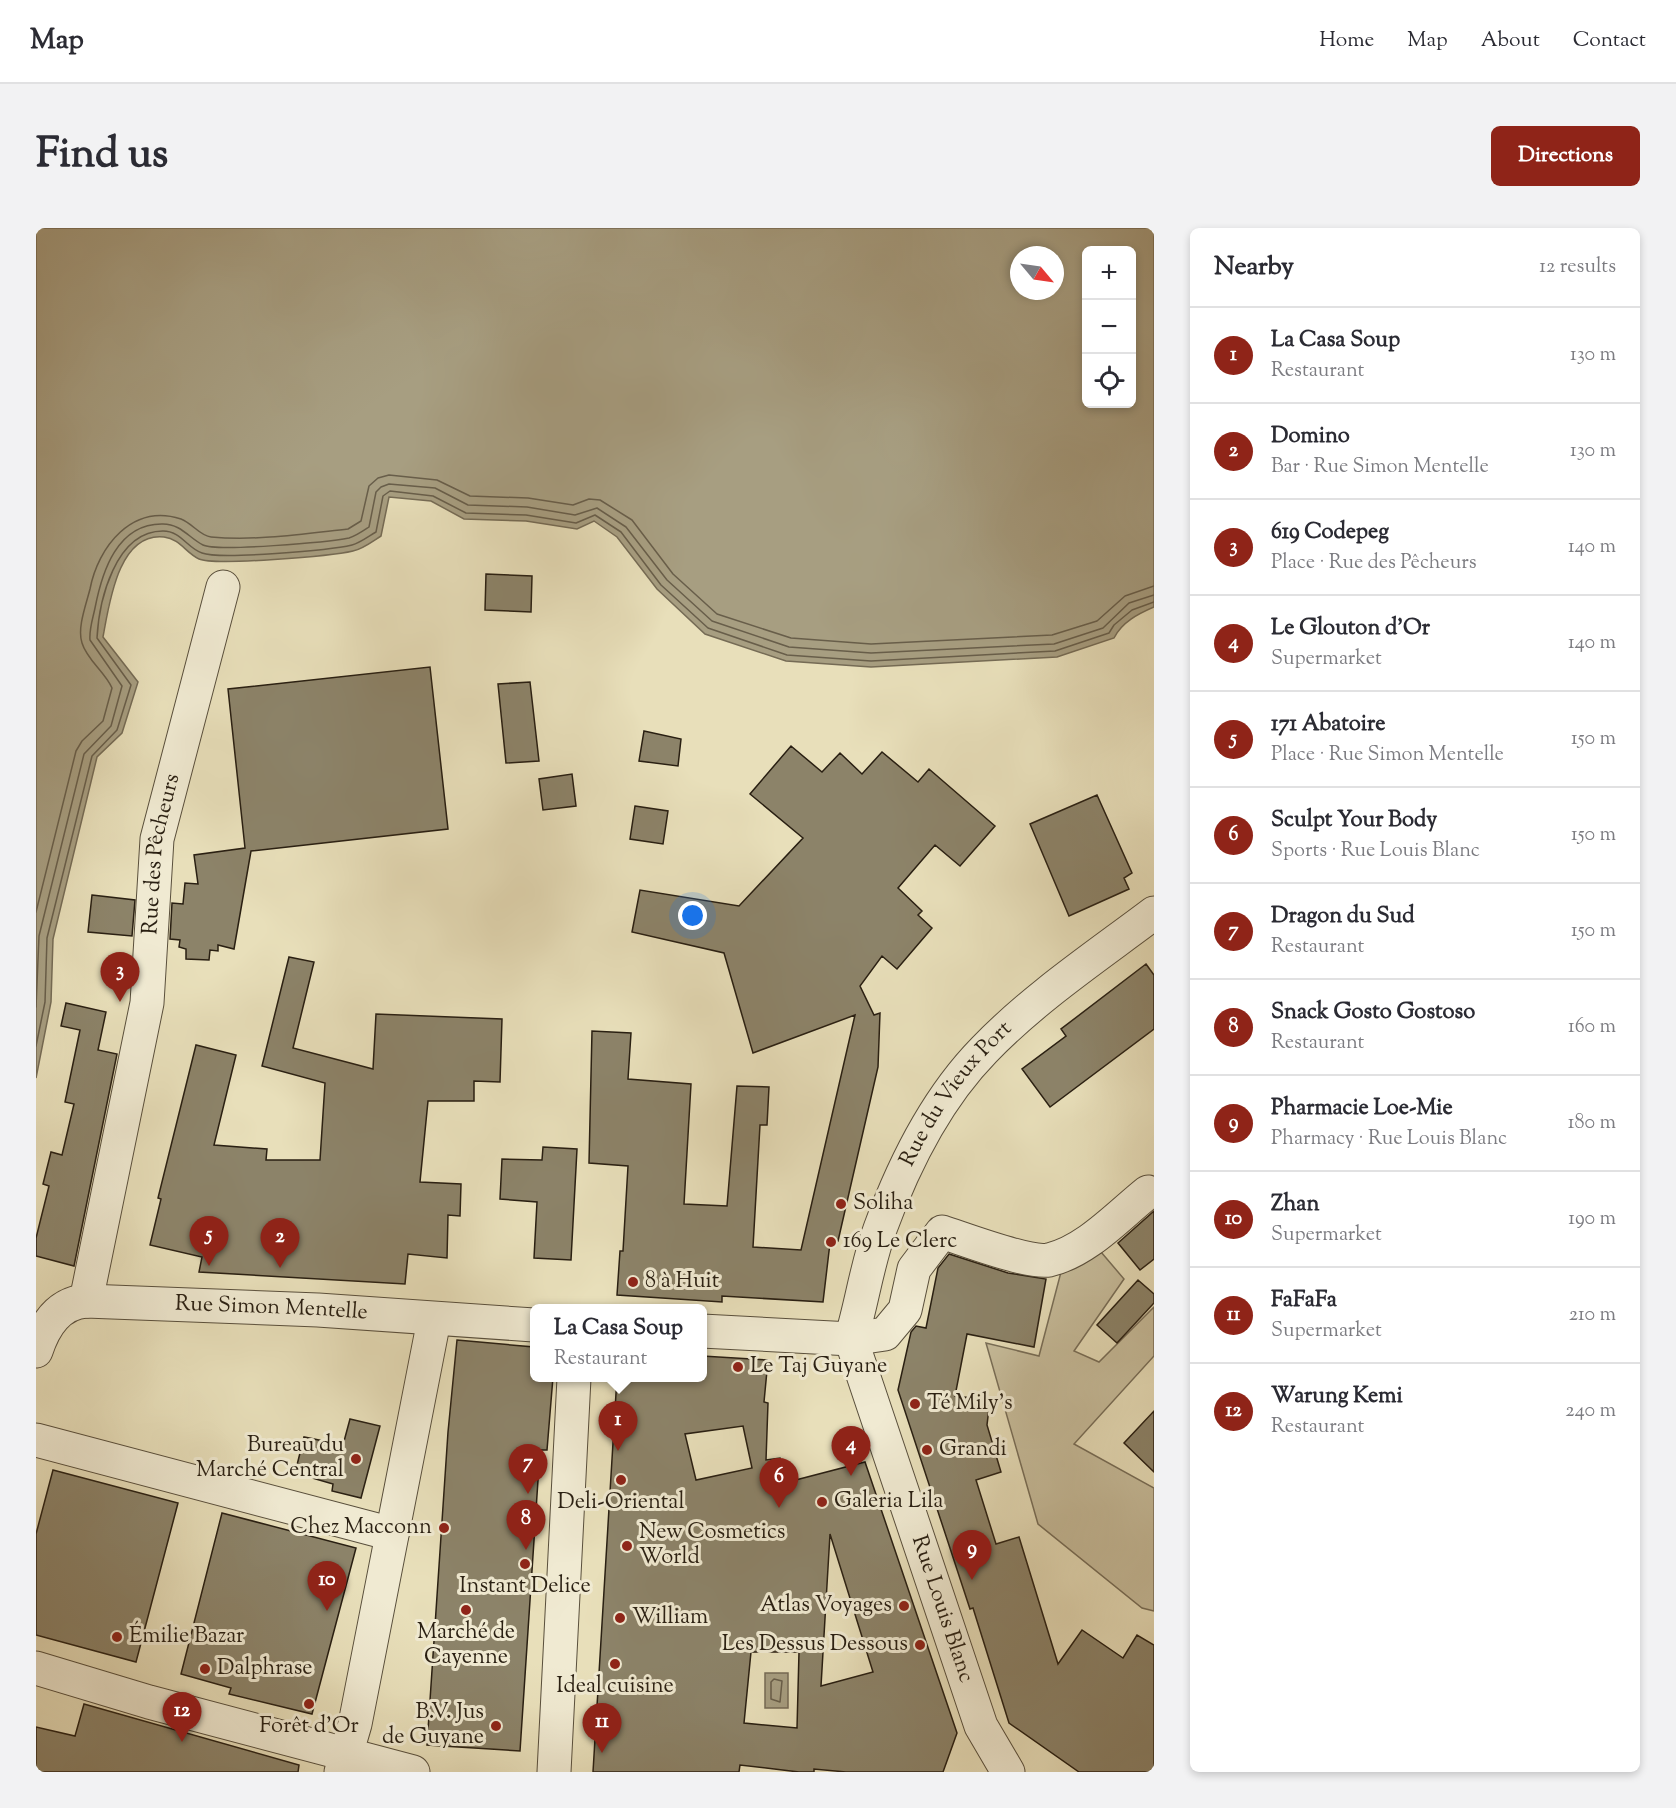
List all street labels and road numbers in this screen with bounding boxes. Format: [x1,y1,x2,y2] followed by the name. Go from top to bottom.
[135,770,189,936] street label: Rue des Pêcheurs
[892,1014,1020,1172] street label: Rue du Vieux Port
[174,1288,369,1329] street label: Rue Simon Mentelle
[902,1531,981,1687] street label: Rue Louis Blanc

